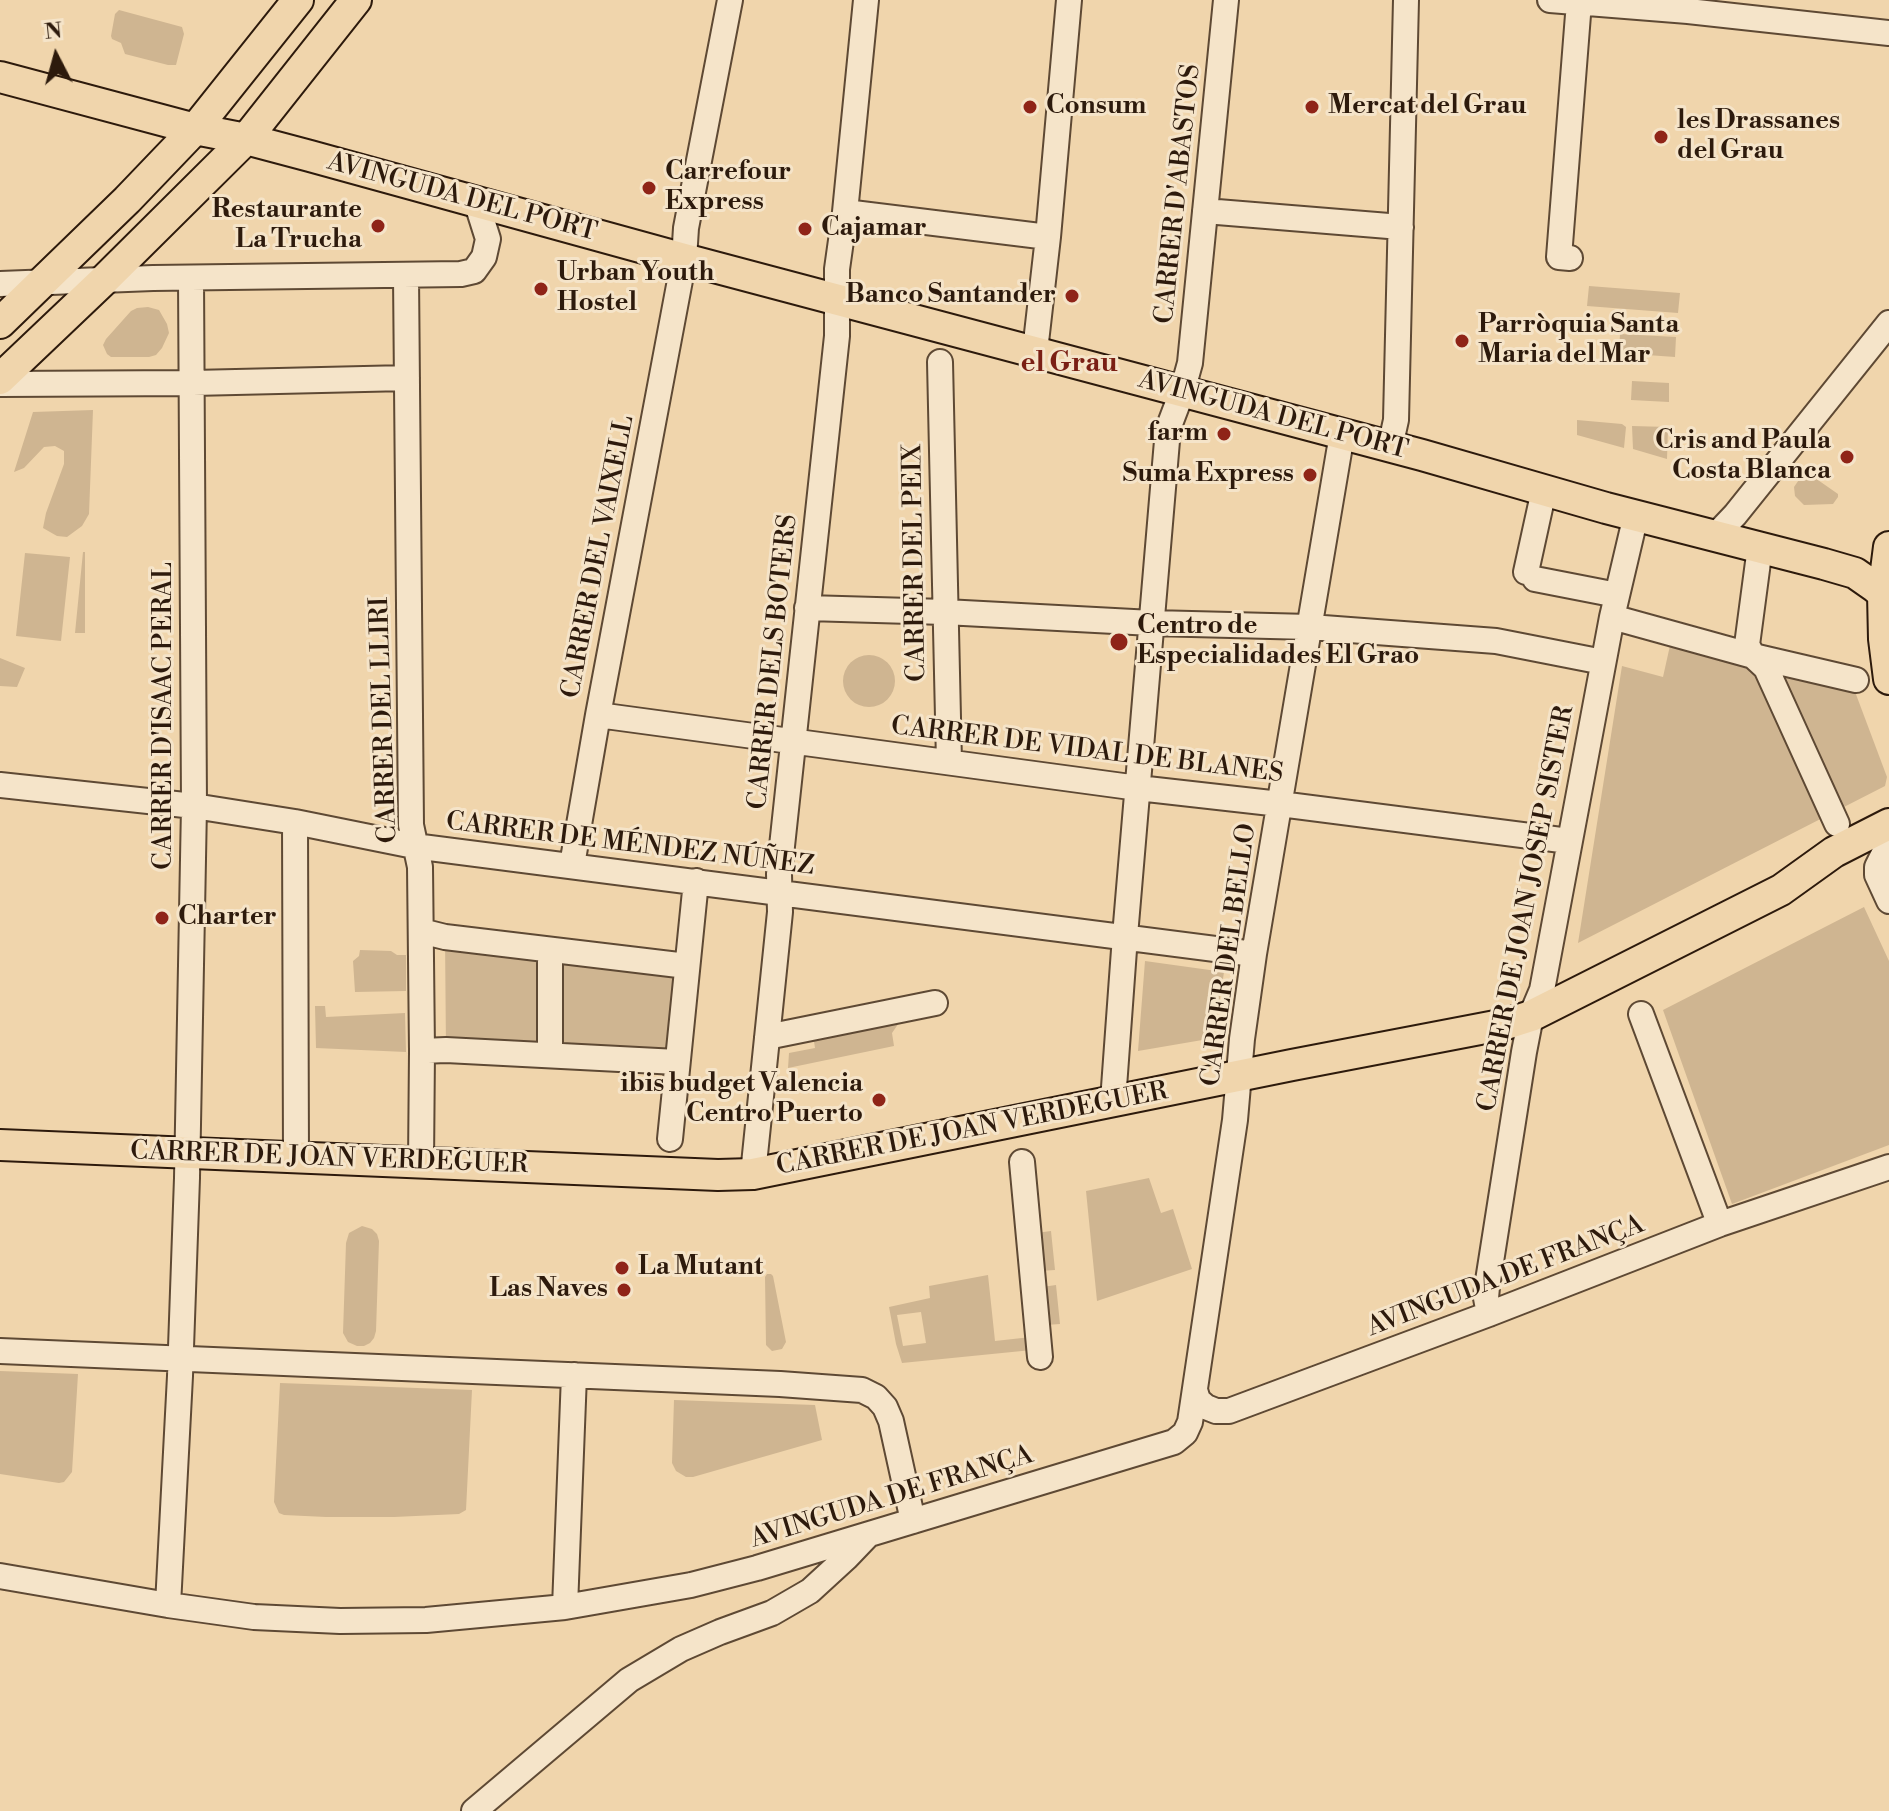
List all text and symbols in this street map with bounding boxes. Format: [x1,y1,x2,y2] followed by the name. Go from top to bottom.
[16,16,96,96] north arrow
[43,17,64,46] text: N
[1150,63,1208,325] street label: CARRER D'ABASTOS
[1046,91,1147,123] place label: Consum
[1328,91,1527,123] place label: Mercat del Grau
[1021,98,1039,116] marker: Consum
[1303,98,1321,116] marker: Mercat del Grau
[1677,106,1840,168] place label: les Drassanes del Grau
[1652,128,1670,146] marker: les Drassanes del Grau
[324,147,600,249] street label: AVINGUDA DEL PORT
[665,157,791,218] place label: Carrefour Express
[640,179,658,197] marker: Carrefour Express
[212,195,362,256] place label: Restaurante La Trucha
[821,213,927,245] place label: Cajamar
[369,217,387,235] marker: Restaurante La Trucha
[796,220,814,238] marker: Cajamar
[557,258,714,320] place label: Urban Youth Hostel
[532,280,550,298] marker: Urban Youth Hostel
[845,280,1056,312] place label: Banco Santander
[1063,287,1081,305] marker: Banco Santander
[1478,310,1679,372] place label: Parròquia Santa Maria del Mar
[1453,332,1471,350] marker: Parròquia Santa Maria del Mar
[1020,347,1118,381] district label: el Grau
[1135,365,1411,467] street label: AVINGUDA DEL PORT
[556,413,642,701] street label: CARRER DEL VAIXELL
[1147,418,1208,450] place label: farm
[1215,425,1233,443] marker: farm
[1655,426,1831,488] place label: Cris and Paula Costa Blanca
[898,444,934,682] street label: CARRER DEL PEIX
[1838,448,1856,466] marker: Cris and Paula Costa Blanca
[1123,459,1294,491] place label: Suma Express
[1301,466,1319,484] marker: Suma Express
[743,513,805,811] street label: CARRER DELS BOTERS
[149,562,181,870] street label: CARRER D'ISAAC PERAL
[365,596,405,844] street label: CARRER DEL LLIRI
[1137,611,1419,672] place label: Centro de Especialidades El Grao
[1108,631,1130,653] marker: Centro de Especialidades El Grao
[1472,704,1582,1114] street label: CARRER DE JOAN JOSEP SISTER
[889,711,1285,791] street label: CARRER DE VIDAL DE BLANES
[444,807,816,883] street label: CARRER DE MÉNDEZ NÚÑEZ
[1196,822,1264,1088] street label: CARRER DEL BELLO
[178,902,277,934] place label: Charter
[153,909,171,927] marker: Charter
[620,1069,863,1130] place label: ibis budget Valencia Centro Puerto
[774,1077,1170,1183] street label: CARRER DE JOAN VERDEGUER
[870,1091,888,1109] marker: ibis budget Valencia Centro Puerto
[130,1136,528,1182] street label: CARRER DE JOAN VERDEGUER
[1363,1210,1649,1344] street label: AVINGUDA DE FRANÇA
[638,1252,763,1284] place label: La Mutant
[613,1259,631,1277] marker: La Mutant
[489,1274,608,1306] place label: Las Naves
[615,1281,633,1299] marker: Las Naves
[747,1440,1037,1556] street label: AVINGUDA DE FRANÇA

